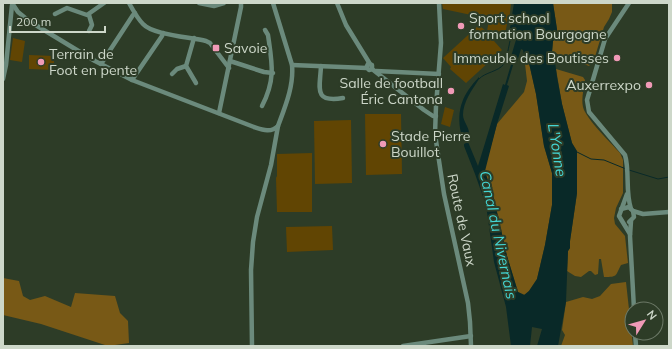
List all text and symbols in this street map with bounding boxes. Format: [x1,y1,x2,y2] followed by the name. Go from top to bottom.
[10,8,105,34] scale bar
[469,9,607,43] place label: Sport school formation Bourgogne
[16,14,51,29] text: 200 m
[456,21,466,31] marker: Sport school formation Bourgogne
[224,39,267,57] place label: Savoie
[211,43,221,53] marker: Savoie
[49,45,137,79] place label: Terrain de Foot en pente
[453,49,609,67] place label: Immeuble des Boutisses
[612,53,622,63] marker: Immeuble des Boutisses
[36,57,46,67] marker: Terrain de Foot en pente
[339,74,443,108] place label: Salle de football Éric Cantona
[566,76,641,94] place label: Auxerrexpo
[644,80,654,90] marker: Auxerrexpo
[446,86,456,96] marker: Salle de football Éric Cantona
[544,122,571,178] water label: L'Yonne
[391,127,470,161] place label: Stade Pierre Bouillot
[378,139,388,149] marker: Stade Pierre Bouillot
[476,169,521,301] water label: Canal du Nivernais
[443,172,481,268] street label: Route de Vaux
[624,301,664,341] north arrow
[644,307,660,323] text: N

